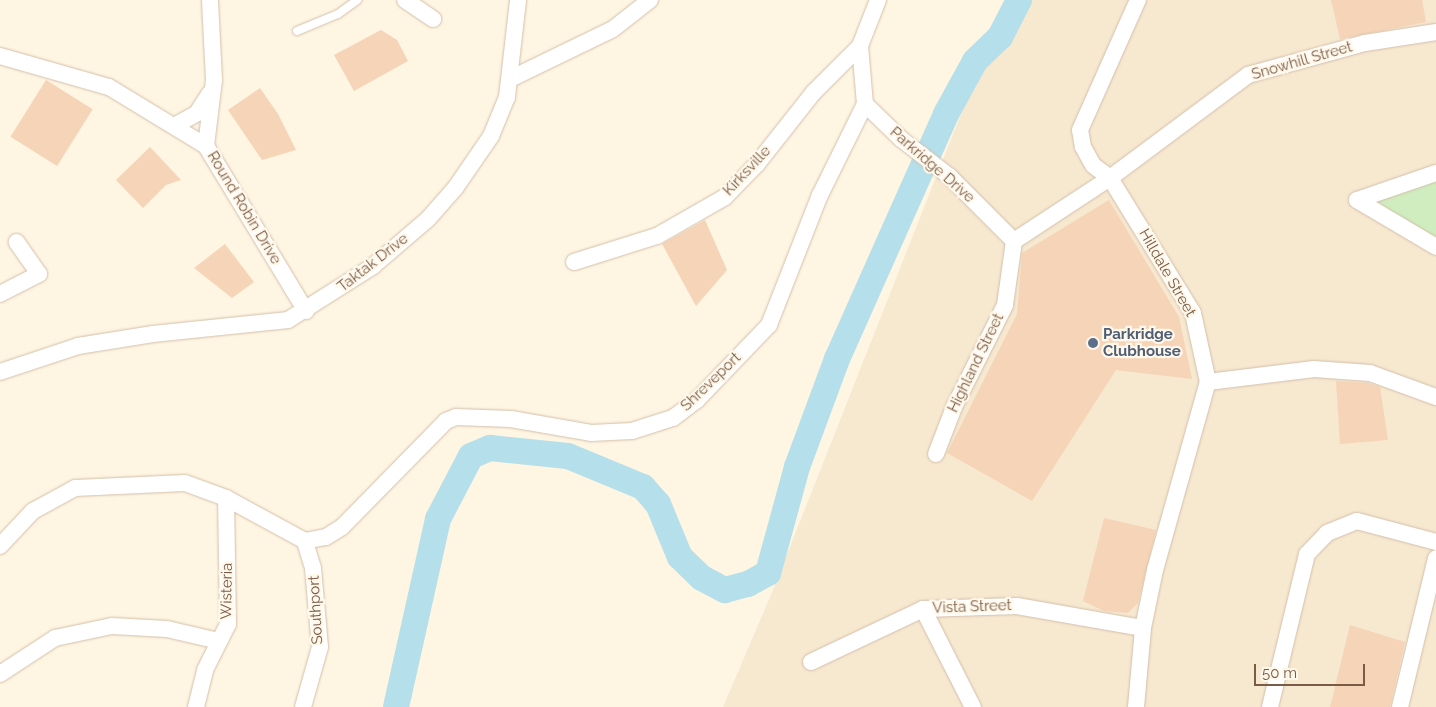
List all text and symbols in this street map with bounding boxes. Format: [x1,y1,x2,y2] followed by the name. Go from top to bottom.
[1249,38,1355,84] street label: Snowhill Street
[886,123,978,207] street label: Parkridge Drive
[719,142,775,200] street label: Kirksville
[203,148,285,268] street label: Round Robin Drive
[1135,226,1199,320] street label: Hilldale Street
[334,230,412,296] street label: Taktak Drive
[944,310,1008,416] street label: Highland Street
[1103,325,1181,360] place label: Parkridge Clubhouse
[1087,337,1099,349] marker: Parkridge Clubhouse
[677,349,745,415] street label: Shreveport
[218,563,236,619] street label: Wisteria
[305,575,327,645] street label: Southport
[932,597,1012,617] street label: Vista Street
[1256,654,1367,686] scale bar
[1262,664,1297,682] text: 50 m

